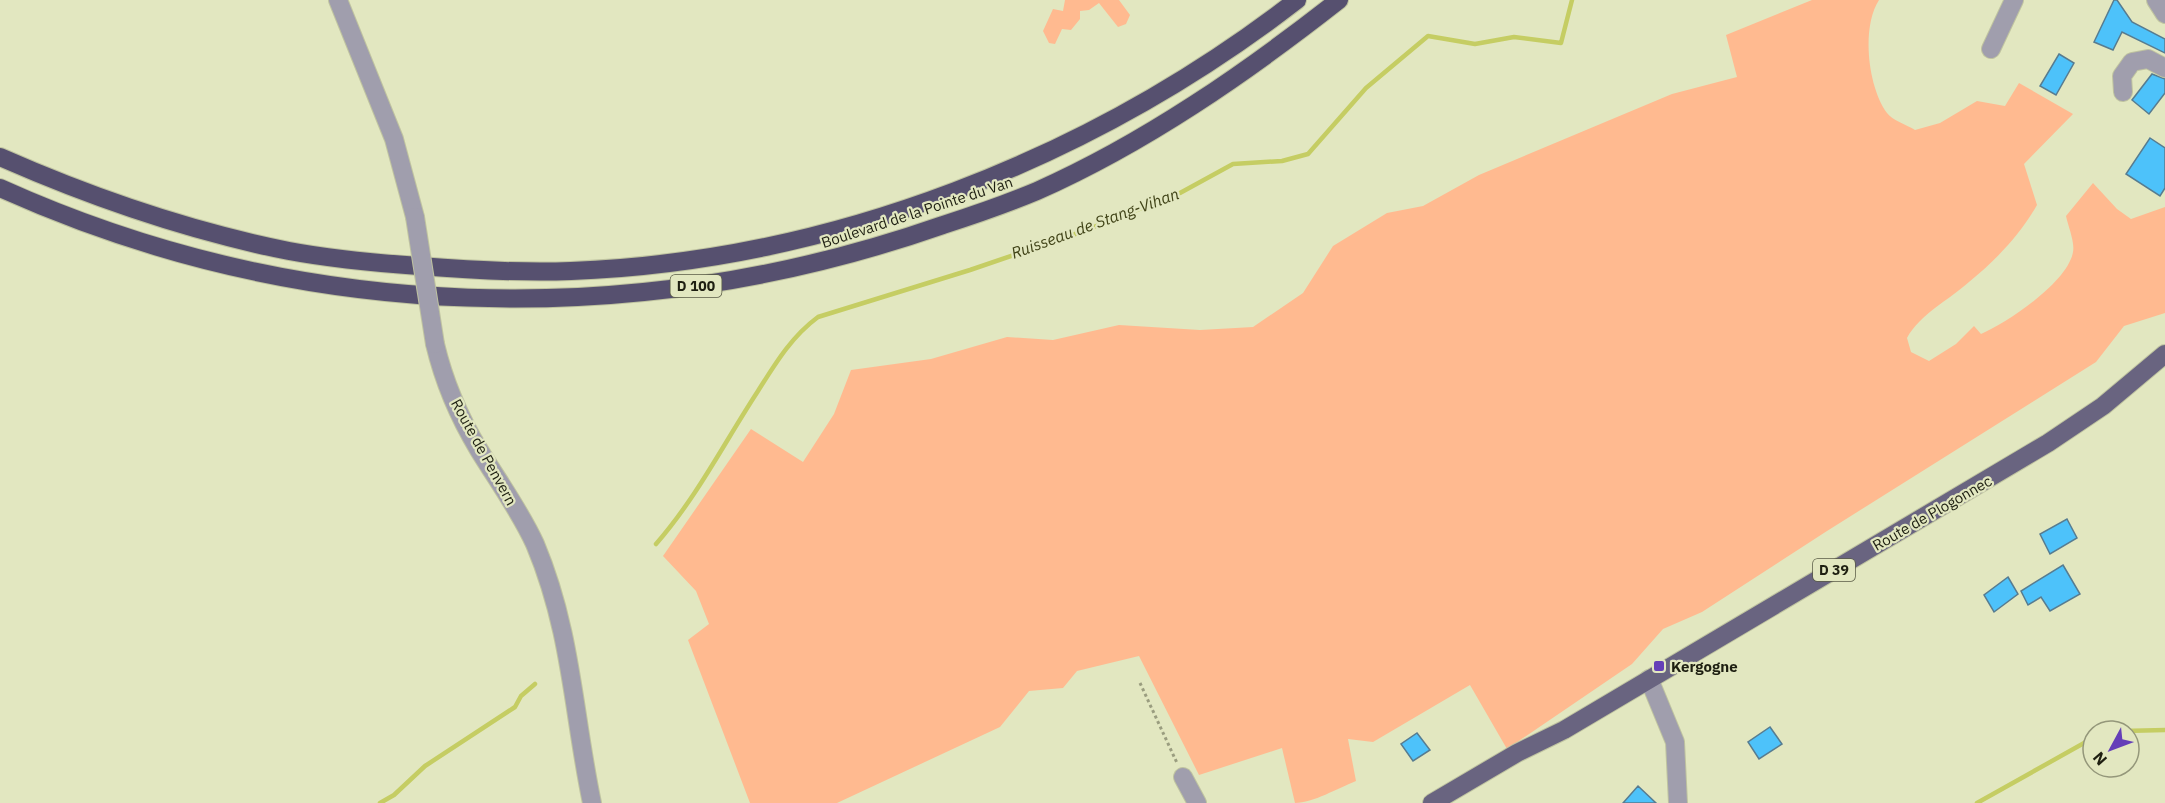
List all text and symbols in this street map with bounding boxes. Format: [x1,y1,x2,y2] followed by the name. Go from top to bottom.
[819,172,1015,252] street label: Boulevard de la Pointe du Van
[1008,183,1182,263] water label: Ruisseau de Stang-Vihan
[670,275,722,297] road number: D 100
[447,395,521,509] street label: Route de Penvern
[1869,471,1995,555] street label: Route de Plogonnec
[1813,559,1855,581] road number: D 39
[1671,657,1738,676] place label: Kergogne
[1652,659,1666,673] marker: Kergogne
[2081,719,2141,779] north arrow
[2088,748,2111,770] text: N

